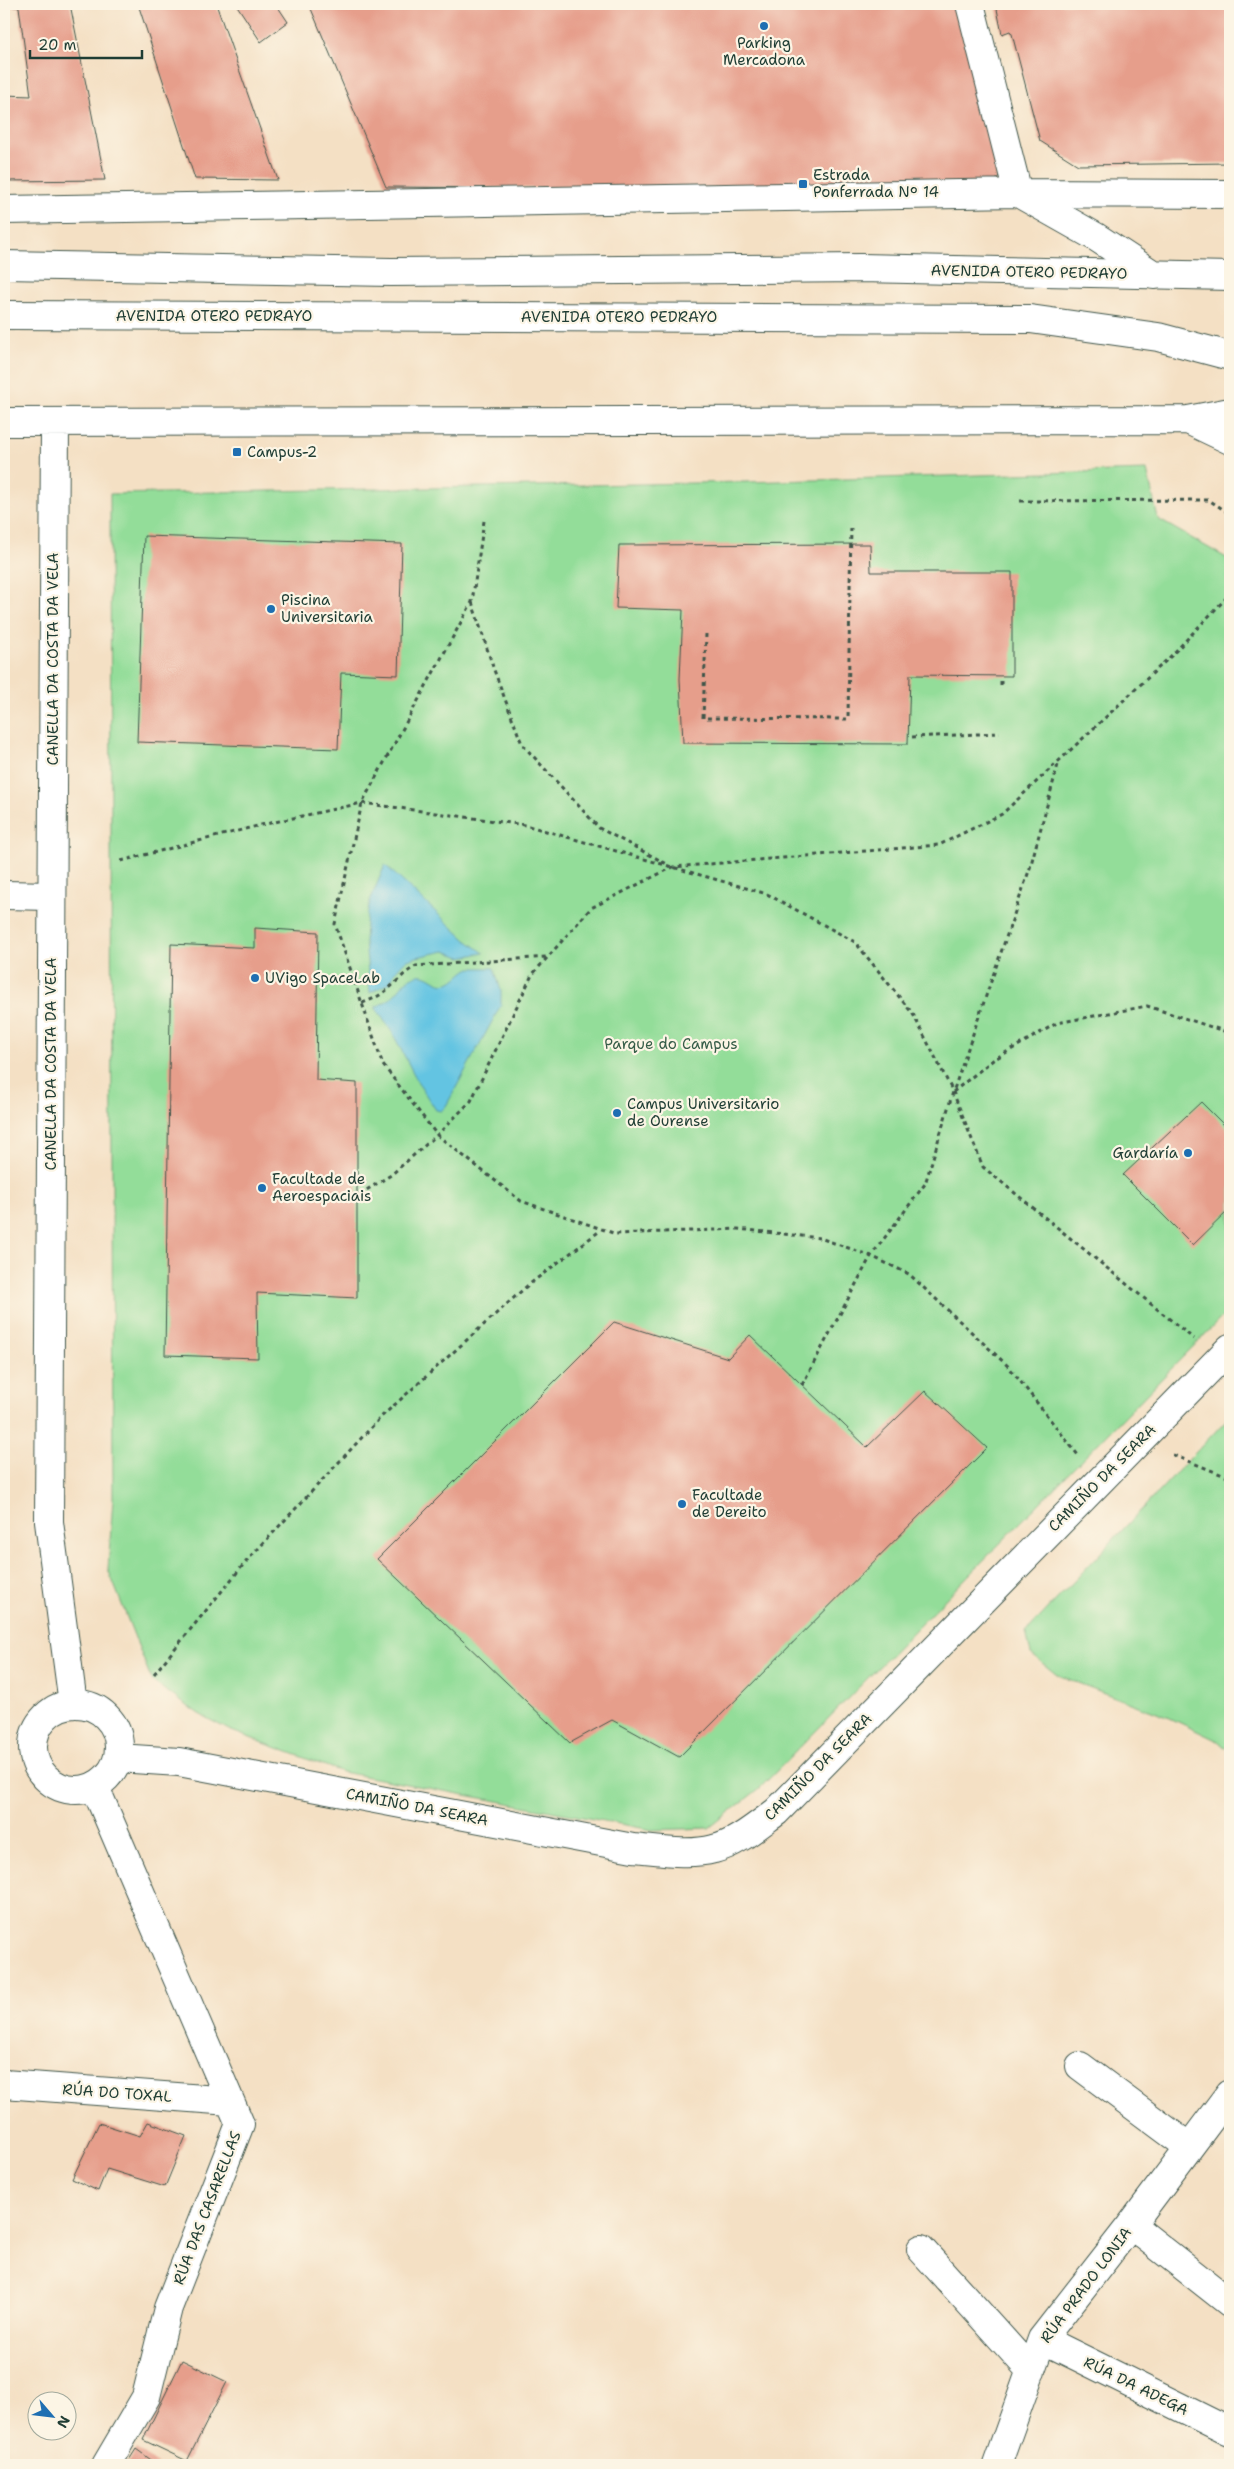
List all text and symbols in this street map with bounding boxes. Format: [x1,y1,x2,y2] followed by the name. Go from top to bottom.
[758,20,770,32] marker: Parking Mercadona
[30,28,142,60] scale bar
[723,33,806,70] place label: Parking Mercadona
[38,35,77,55] text: 20 m
[813,165,939,202] place label: Estrada Ponferrada Nº 14
[797,178,809,190] marker: Estrada Ponferrada Nº 14
[931,260,1127,284] street label: AVENIDA OTERO PEDRAYO
[116,306,312,326] street label: AVENIDA OTERO PEDRAYO
[521,307,717,327] street label: AVENIDA OTERO PEDRAYO
[247,442,317,462] place label: Campus-2
[231,446,243,458] marker: Campus-2
[43,552,63,765] street label: CANELLA DA COSTA DA VELA
[281,590,374,627] place label: Piscina Universitaria
[265,603,277,615] marker: Piscina Universitaria
[41,957,61,1170] street label: CANELLA DA COSTA DA VELA
[265,968,380,988] place label: UVigo SpaceLab
[249,972,261,984] marker: UVigo SpaceLab
[604,1034,738,1054] park label: Parque do Campus
[627,1094,779,1131] place label: Campus Universitario de Ourense
[611,1107,623,1119] marker: Campus Universitario de Ourense
[1113,1143,1179,1163] place label: Gardaría
[1182,1147,1194,1159] marker: Gardaría
[272,1169,371,1206] place label: Facultade de Aeroespaciais
[256,1182,268,1194] marker: Facultade de Aeroespaciais
[1042,1418,1160,1536] street label: CAMIÑO DA SEARA
[692,1485,767,1522] place label: Facultade de Dereito
[676,1498,688,1510] marker: Facultade de Dereito
[758,1707,876,1825] street label: CAMIÑO DA SEARA
[344,1781,490,1831] street label: CAMIÑO DA SEARA
[62,2078,172,2107] street label: RÚA DO TOXAL
[168,2128,246,2288] street label: RÚA DAS CASARELLAS
[1035,2222,1136,2347] street label: RÚA PRADO LONIA
[1080,2351,1192,2420] street label: RÚA DA ADEGA
[28,2392,78,2442] north arrow
[53,2413,74,2431] text: N

